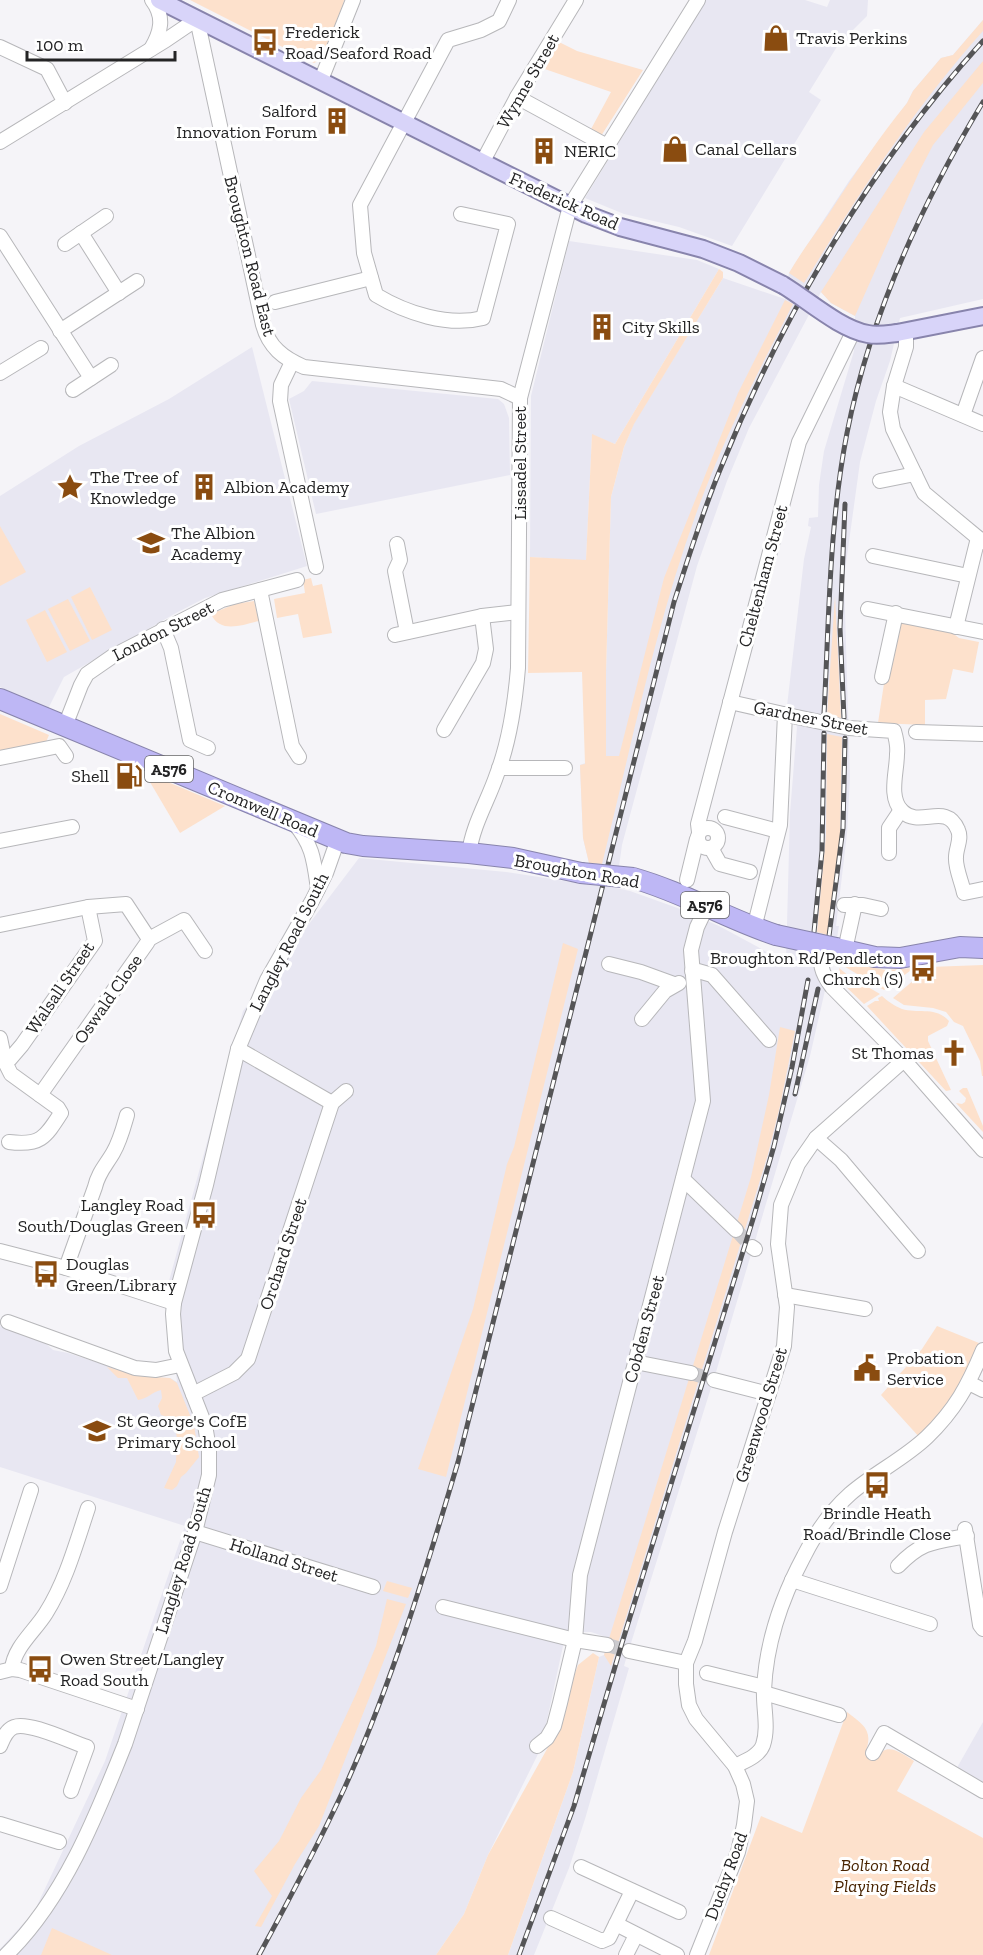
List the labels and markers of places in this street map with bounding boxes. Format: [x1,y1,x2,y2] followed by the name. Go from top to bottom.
[285,21,432,64] place label: Frederick Road/Seaford Road
[761,23,791,53] shop icon: Travis Perkins
[250,27,280,57] bus stop icon: Frederick Road/Seaford Road
[796,27,907,49] place label: Travis Perkins
[176,100,317,143] place label: Salford Innovation Forum
[322,106,352,136] building icon: Salford Innovation Forum
[660,134,690,164] shop icon: Canal Cellars
[529,136,559,166] building icon: NERIC
[695,138,797,160] place label: Canal Cellars
[564,140,616,162] place label: NERIC
[587,312,617,342] building icon: City Skills
[622,316,700,338] place label: City Skills
[90,466,179,509] place label: The Tree of Knowledge
[55,472,85,502] place icon: The Tree of Knowledge
[189,472,219,502] building icon: Albion Academy
[224,476,350,498] place label: Albion Academy
[171,522,256,565] place label: The Albion Academy
[136,528,166,558] school or university icon: The Albion Academy
[114,761,144,791] fuel station icon: Shell
[71,765,109,787] place label: Shell
[710,947,904,990] place label: Broughton Rd/Pendleton Church (S)
[908,953,938,983] bus stop icon: Broughton Rd/Pendleton Church (S)
[939,1038,969,1068] church icon: St Thomas
[851,1042,934,1064] place label: St Thomas
[18,1194,185,1237] place label: Langley Road South/Douglas Green
[189,1200,219,1230] bus stop icon: Langley Road South/Douglas Green
[66,1253,178,1296] place label: Douglas Green/Library
[31,1259,61,1289] bus stop icon: Douglas Green/Library
[887,1347,964,1390] place label: Probation Service
[852,1353,882,1383] public building icon: Probation Service
[117,1410,247,1453] place label: St George's CofE Primary School
[82,1416,112,1446] school or university icon: St George's CofE Primary School
[862,1470,892,1500] bus stop icon: Brindle Heath Road/Brindle Close
[803,1502,951,1545] place label: Brindle Heath Road/Brindle Close
[60,1648,225,1691] place label: Owen Street/Langley Road South
[25,1654,55,1684] bus stop icon: Owen Street/Langley Road South

